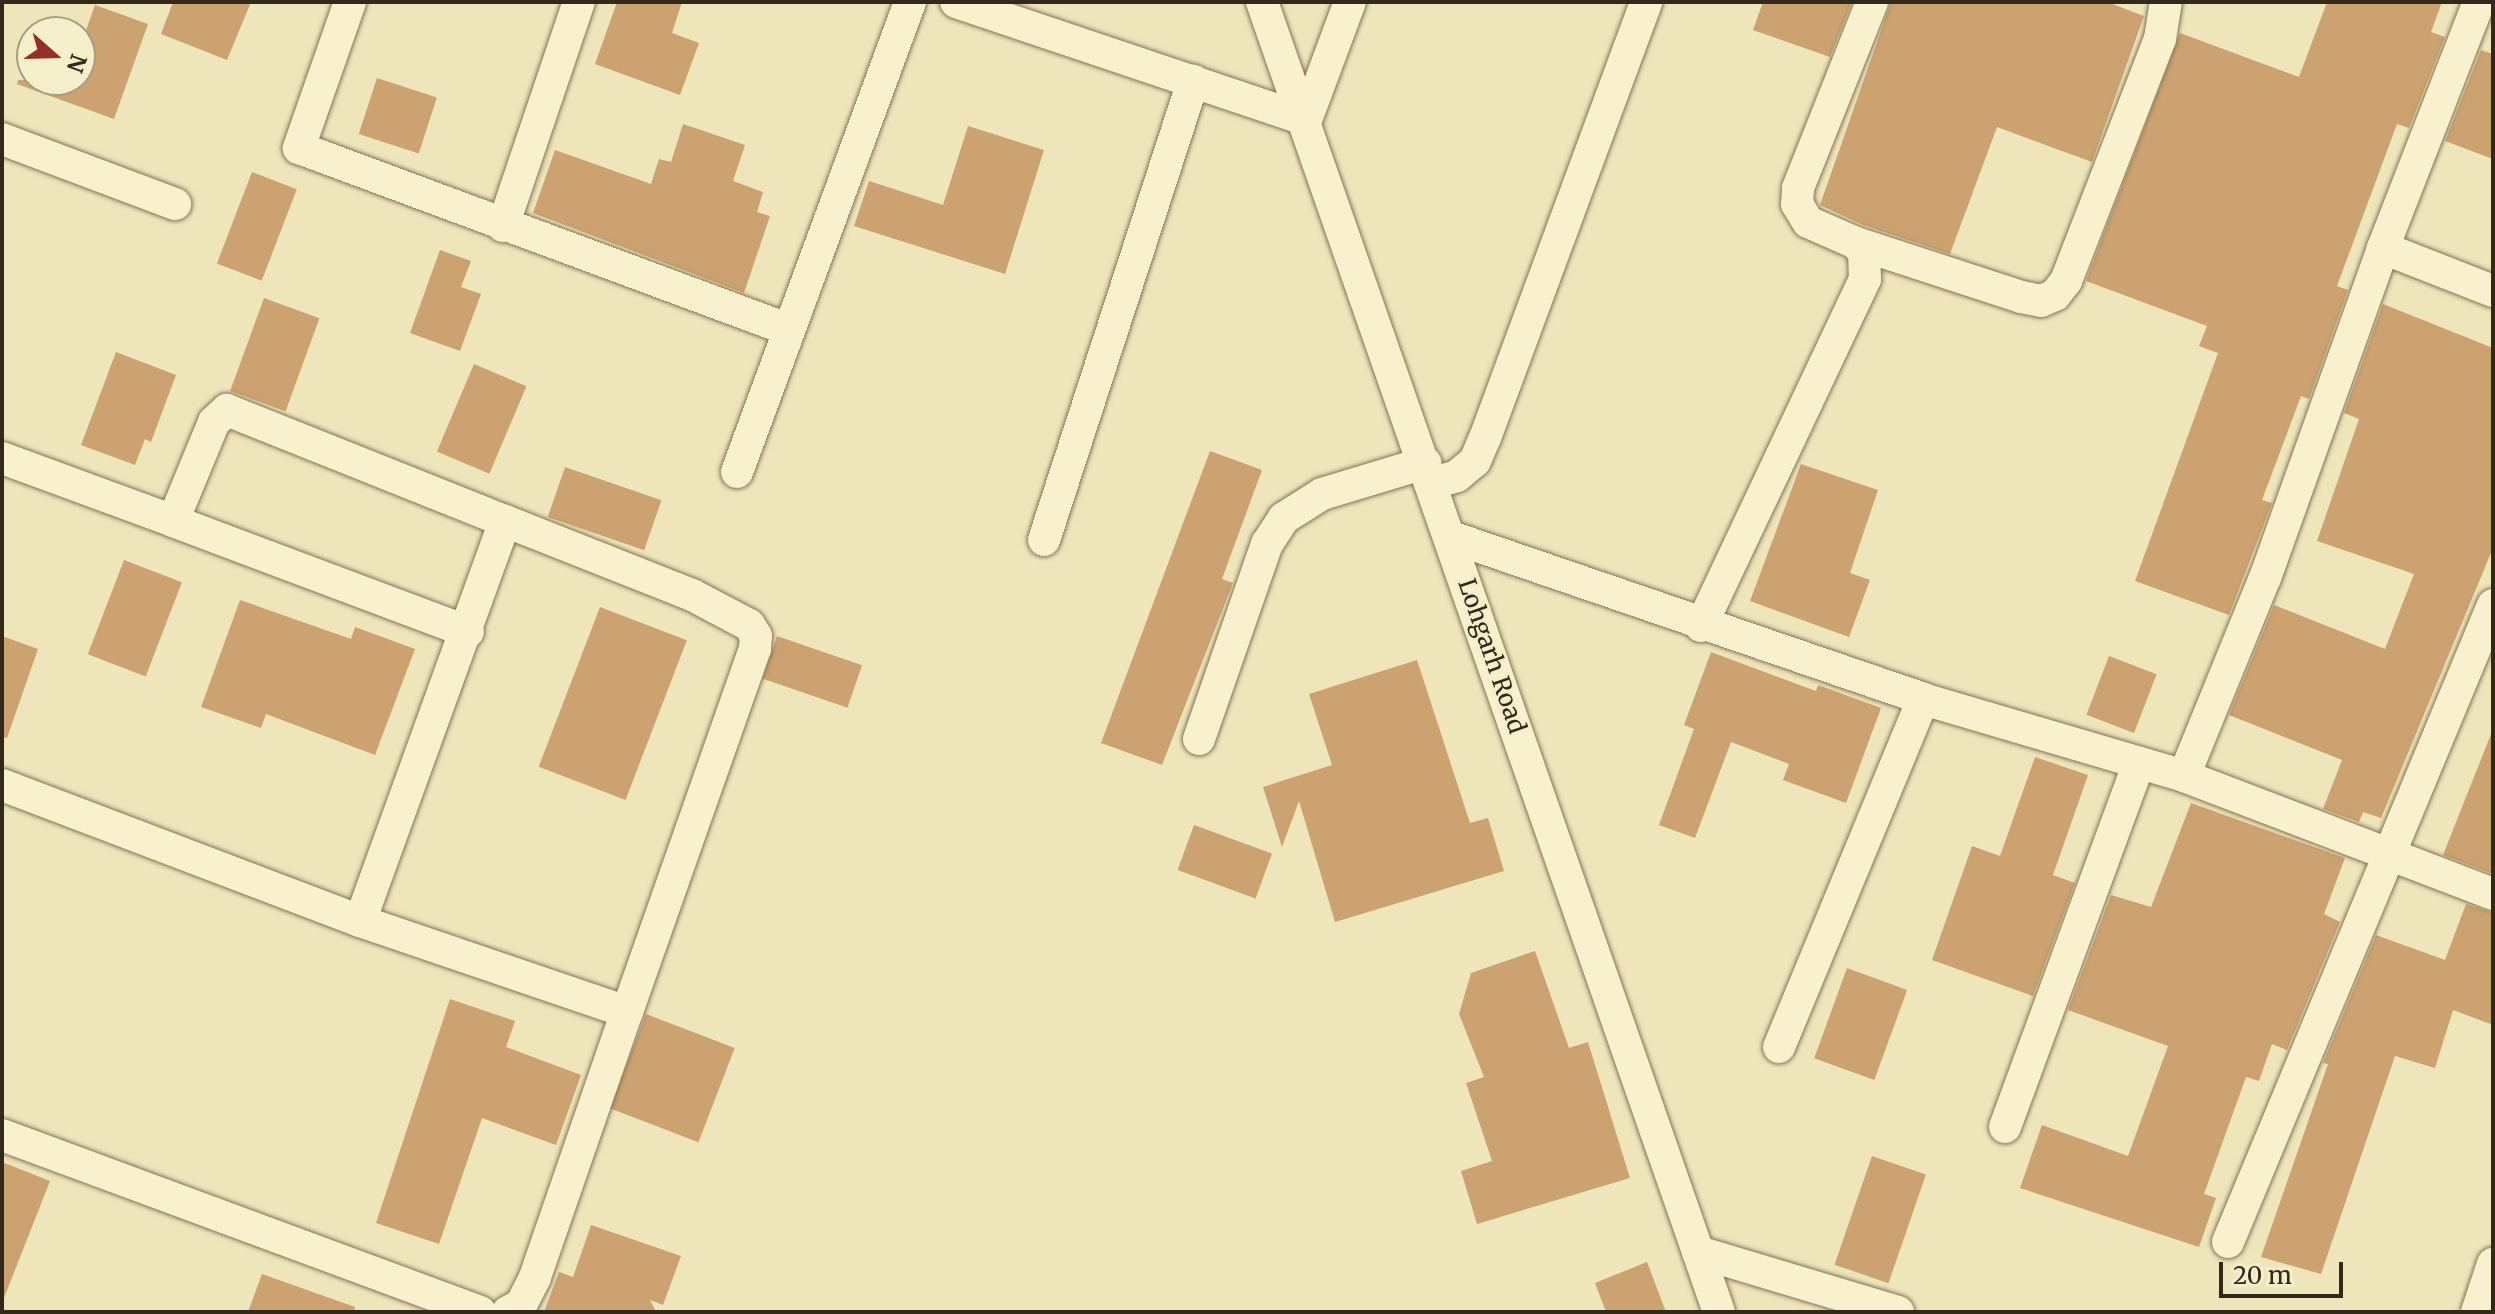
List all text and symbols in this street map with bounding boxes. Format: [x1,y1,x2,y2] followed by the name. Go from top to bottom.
[16,16,96,96] north arrow
[61,51,93,76] text: N
[1452,575,1532,737] street label: Lohgarh Road
[2223,1246,2347,1296] scale bar
[2233,1260,2292,1291] text: 20 m

